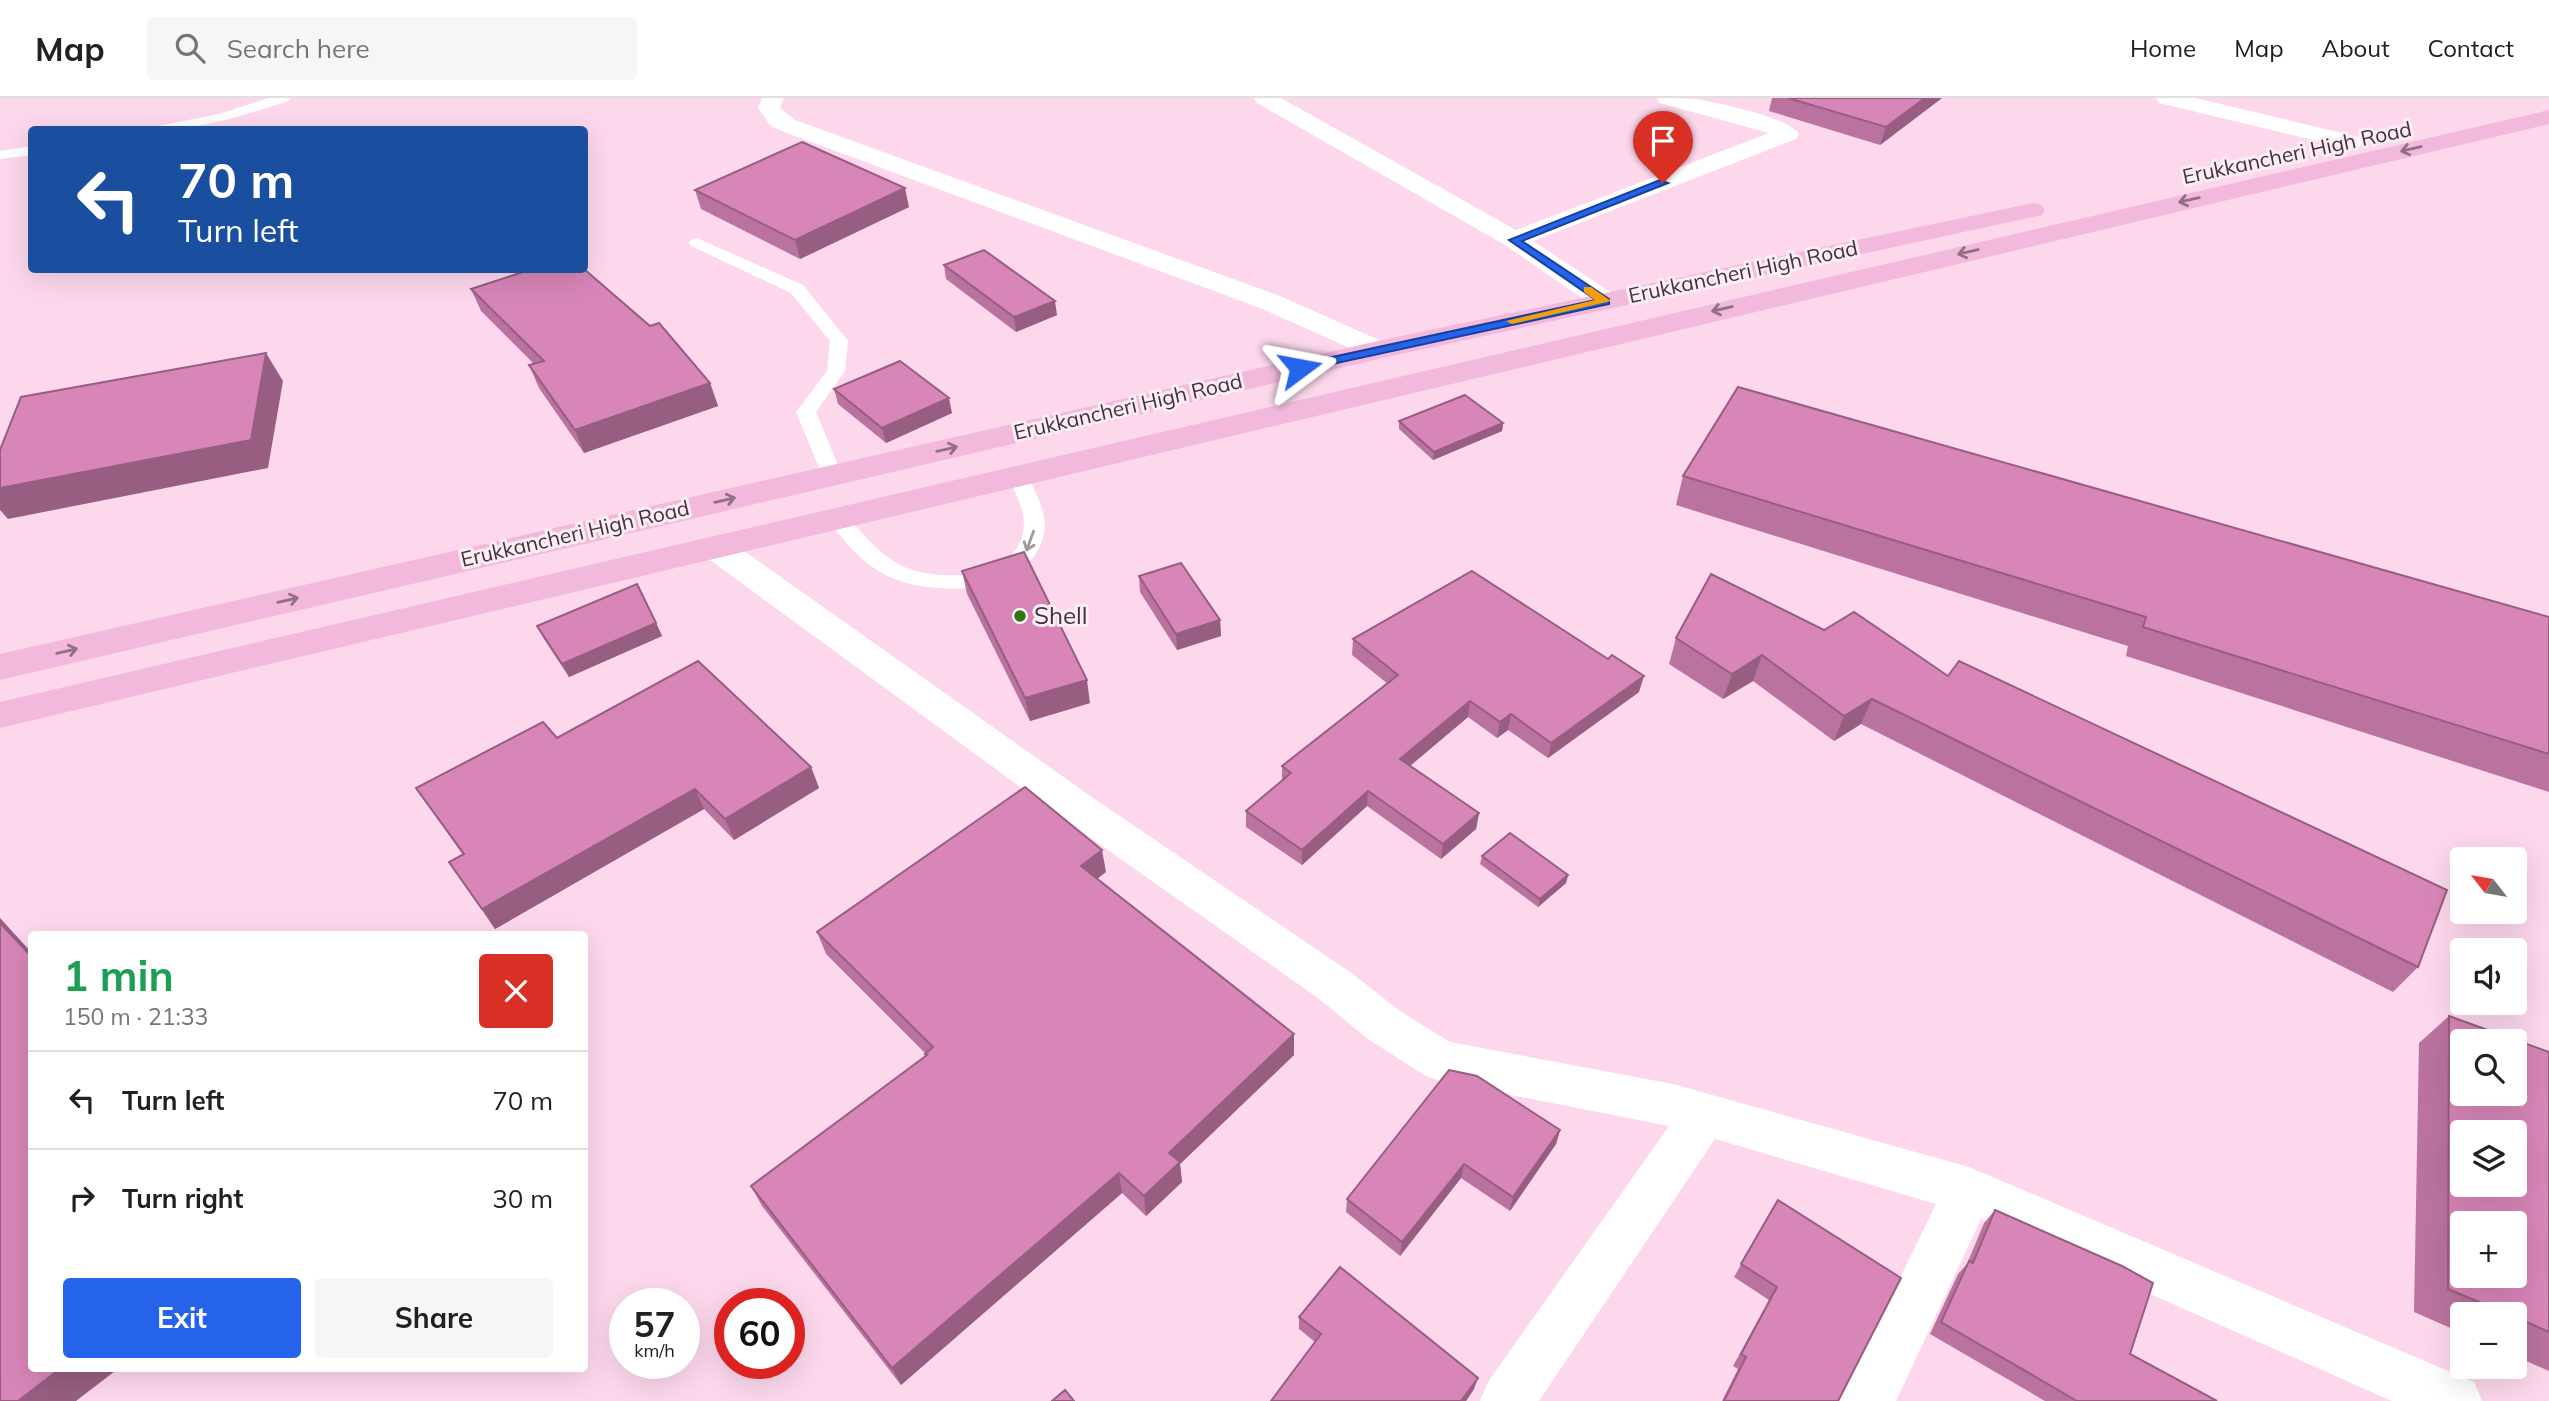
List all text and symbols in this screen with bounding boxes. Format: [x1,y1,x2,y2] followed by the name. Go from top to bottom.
[147,17,637,80] search box
[35,28,105,69] text: Map
[171,29,209,67] icon: search
[227,32,370,65] text: Search here
[2130,33,2196,63] text: Home
[2234,33,2284,63] text: Map
[2322,33,2390,63] text: About
[2428,33,2514,63] text: Contact
[1633,111,1693,183] pin
[2180,115,2414,189] street label: Erukkancheri High Road
[1644,122,1682,160] icon: arrive
[2400,143,2423,156] one-way arrow
[178,149,294,210] text: 70 m
[63,154,154,245] icon: left
[2178,194,2201,208] one-way arrow
[178,210,298,250] text: Turn left
[1626,234,1860,308] street label: Erukkancheri High Road
[1957,246,1979,259] one-way arrow
[1711,303,1734,316] one-way arrow
[1263,331,1337,405] position arrow
[1011,367,1245,445] street label: Erukkancheri High Road
[935,442,958,455] one-way arrow
[713,493,736,506] one-way arrow
[458,494,692,572] street label: Erukkancheri High Road
[1023,530,1035,551] one-way arrow
[276,593,299,607] one-way arrow
[1034,600,1088,630] place label: Shell
[1012,608,1028,624] marker: Shell
[55,644,77,657] one-way arrow
[2450,847,2527,924] north arrow
[2450,847,2527,1379] map controls
[2450,938,2527,1015] button: sound
[63,949,174,1002] text: 1 min
[479,954,553,1028] button: close
[63,1002,208,1031] text: 150 m · 21:33
[2450,1029,2527,1106] button: search
[63,1081,101,1119] icon: left
[122,1084,224,1117] text: Turn left
[492,1084,553,1117] text: 70 m
[2450,1120,2527,1197] button: layers
[63,1179,101,1217] icon: right
[122,1182,243,1215] text: Turn right
[492,1182,553,1215] text: 30 m
[2450,1211,2527,1288] button: +
[63,1278,301,1358] button: Exit
[315,1278,553,1358] button: Share
[714,1288,805,1379] speed limit sign: 60
[633,1302,676,1346] text: 57
[2450,1302,2527,1379] button: −
[634,1339,675,1362] text: km/h

